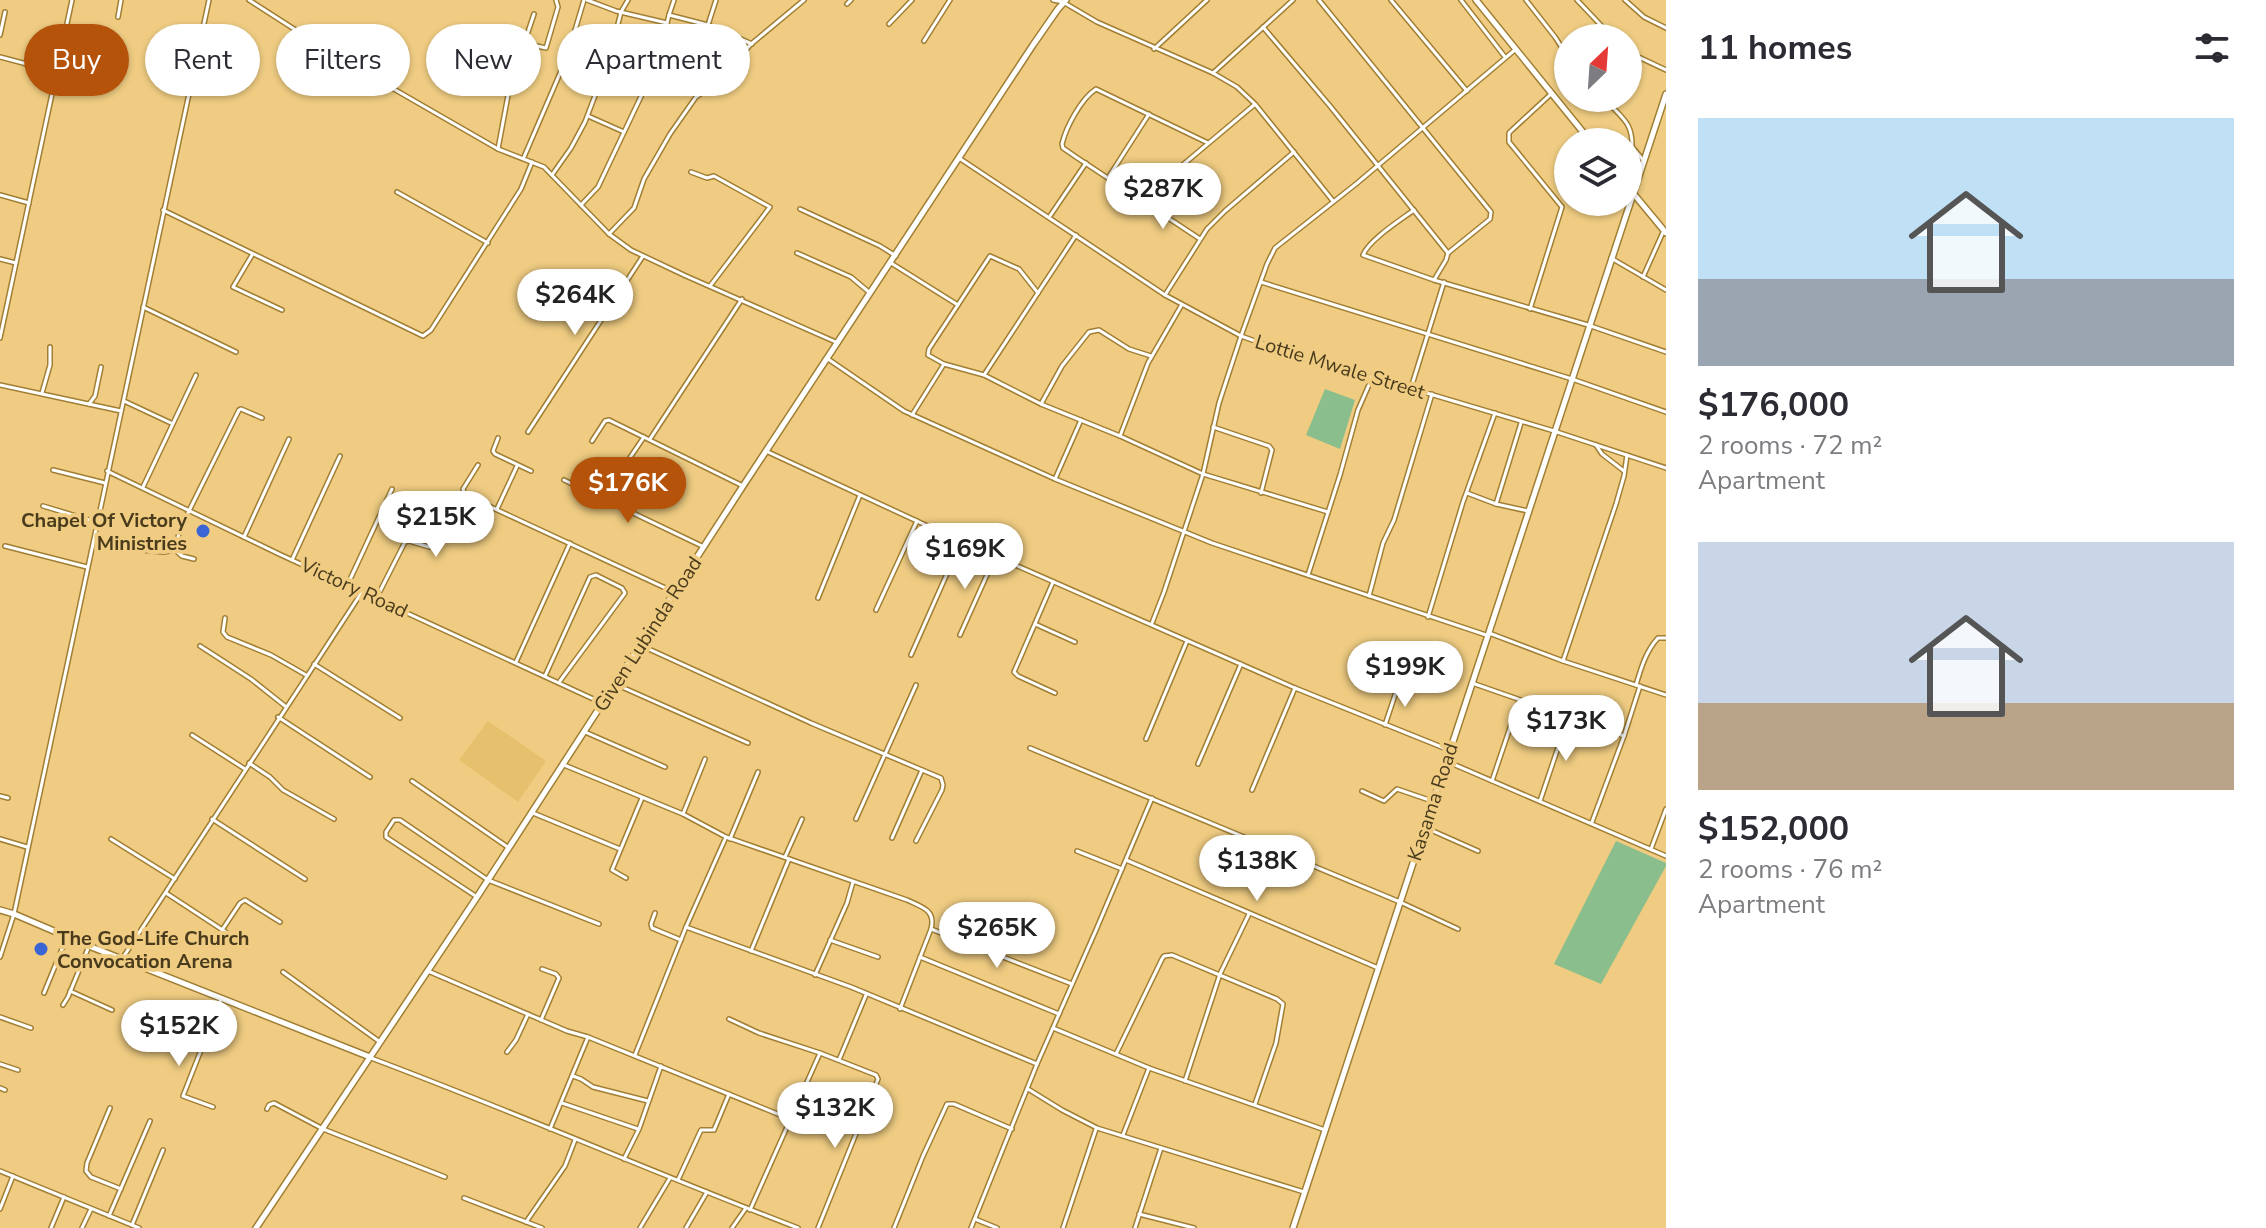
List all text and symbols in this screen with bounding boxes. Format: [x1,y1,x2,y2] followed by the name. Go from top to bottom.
[24,24,129,96] chip: Buy
[145,24,260,96] chip: Rent
[276,24,410,96] chip: Filters
[426,24,541,96] chip: New
[557,24,750,96] chip: Apartment
[1554,24,1642,112] north arrow
[1554,24,1642,216] map controls
[1698,25,1852,71] text: 11 homes
[2190,26,2234,70] icon: filters
[1554,128,1642,216] button: layers
[1107,163,1219,231] pin: $287K
[1894,170,2038,314] icon: home
[1123,171,1203,206] text: $287K
[519,269,631,337] pin: $264K
[535,277,615,312] text: $264K
[1252,328,1429,406] street label: Lottie Mwale Street
[1698,382,1849,428] text: $176,000
[1698,428,1882,463] text: 2 rooms · 72 m²
[572,457,684,525] pin: $176K
[1698,463,1825,498] text: Apartment
[588,465,668,500] text: $176K
[380,491,492,559] pin: $215K
[396,499,476,534] text: $215K
[21,507,187,557] place label: Chapel Of Victory Ministries
[194,522,212,540] marker: Chapel Of Victory Ministries
[909,523,1021,591] pin: $169K
[925,531,1005,566] text: $169K
[295,551,412,625] street label: Victory Road
[588,551,708,717] street label: Given Lubinda Road
[1894,594,2038,738] icon: home
[1349,641,1461,709] pin: $199K
[1365,649,1445,684] text: $199K
[1510,695,1622,763] pin: $173K
[1526,703,1606,738] text: $173K
[1401,739,1465,865] street label: Kasama Road
[1698,806,1849,852] text: $152,000
[1201,835,1313,903] pin: $138K
[1217,843,1297,878] text: $138K
[1698,852,1882,887] text: 2 rooms · 76 m²
[1698,887,1825,922] text: Apartment
[941,902,1053,970] pin: $265K
[957,910,1037,945] text: $265K
[57,925,250,975] place label: The God-Life Church Convocation Arena
[32,940,50,958] marker: The God-Life Church Convocation Arena
[123,1000,235,1068] pin: $152K
[139,1008,219,1043] text: $152K
[779,1082,891,1150] pin: $132K
[795,1090,875,1125] text: $132K

